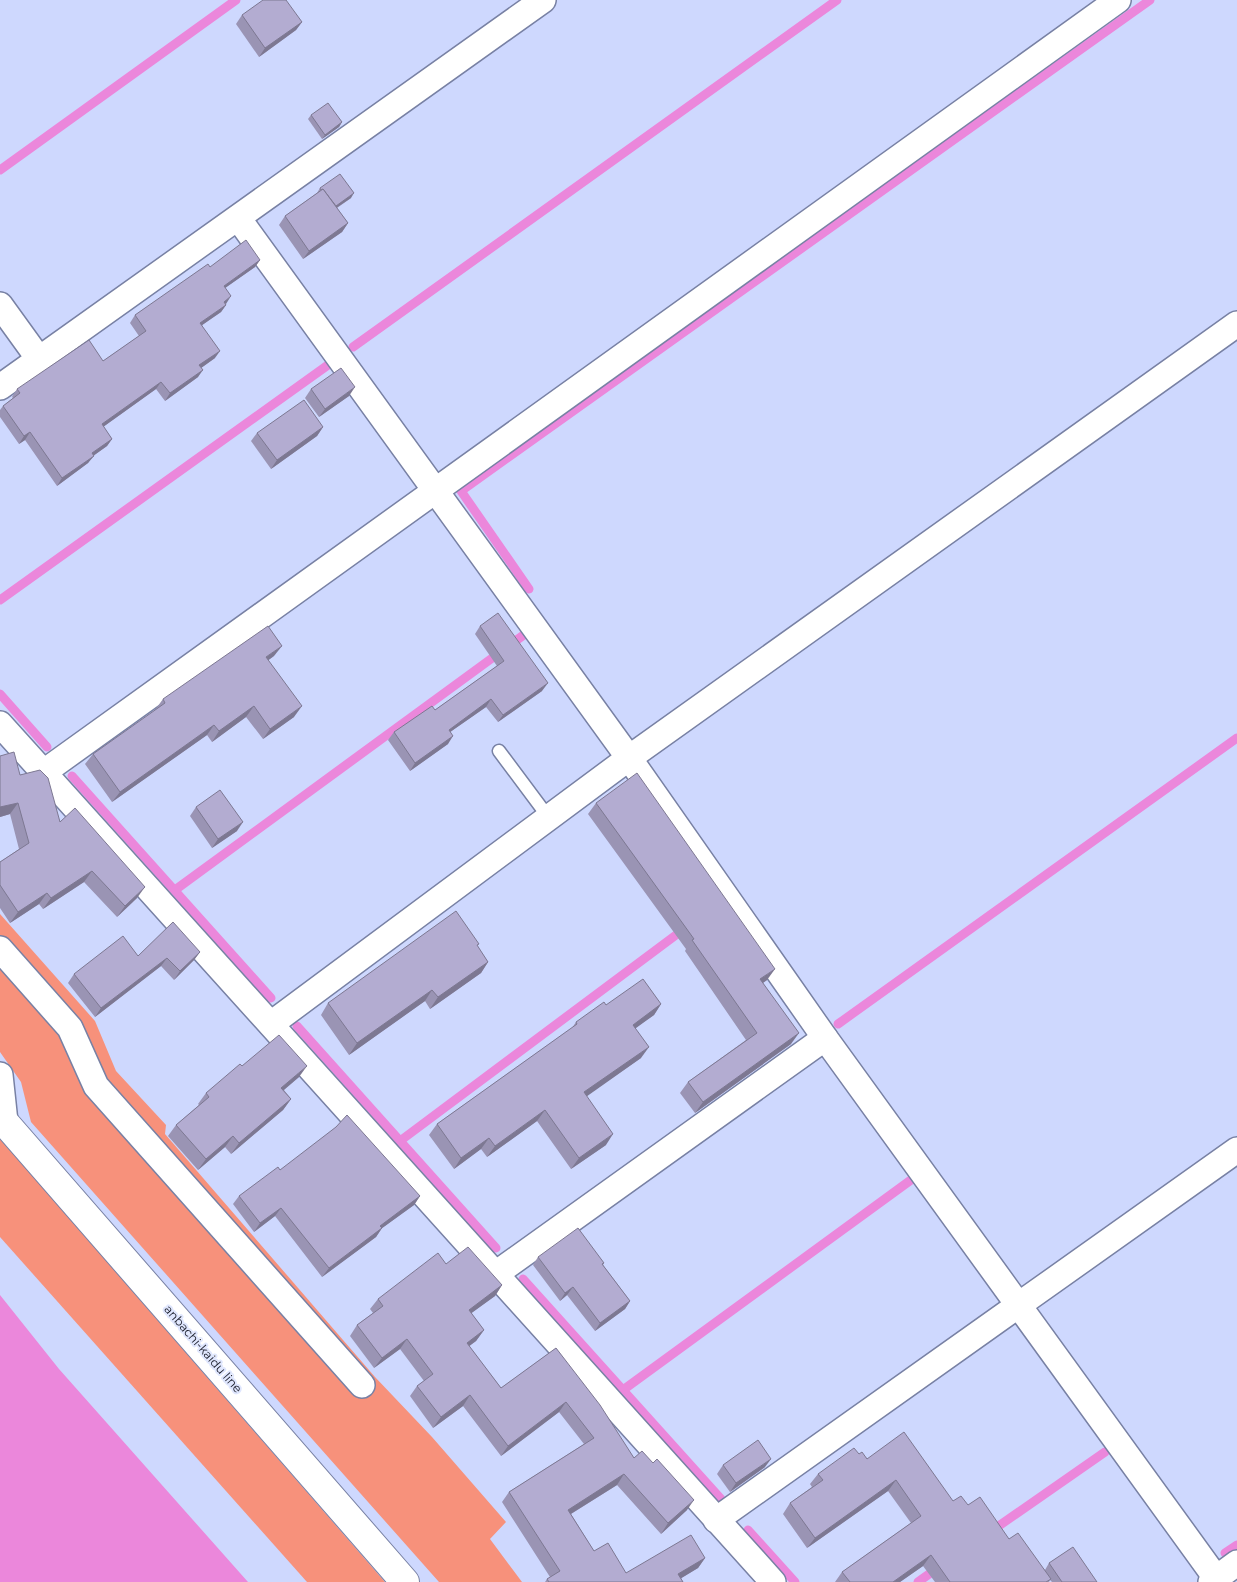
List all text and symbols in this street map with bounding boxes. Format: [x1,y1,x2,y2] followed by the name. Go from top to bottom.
[161,1302,246,1396] street label: anbachi-kaidu line

